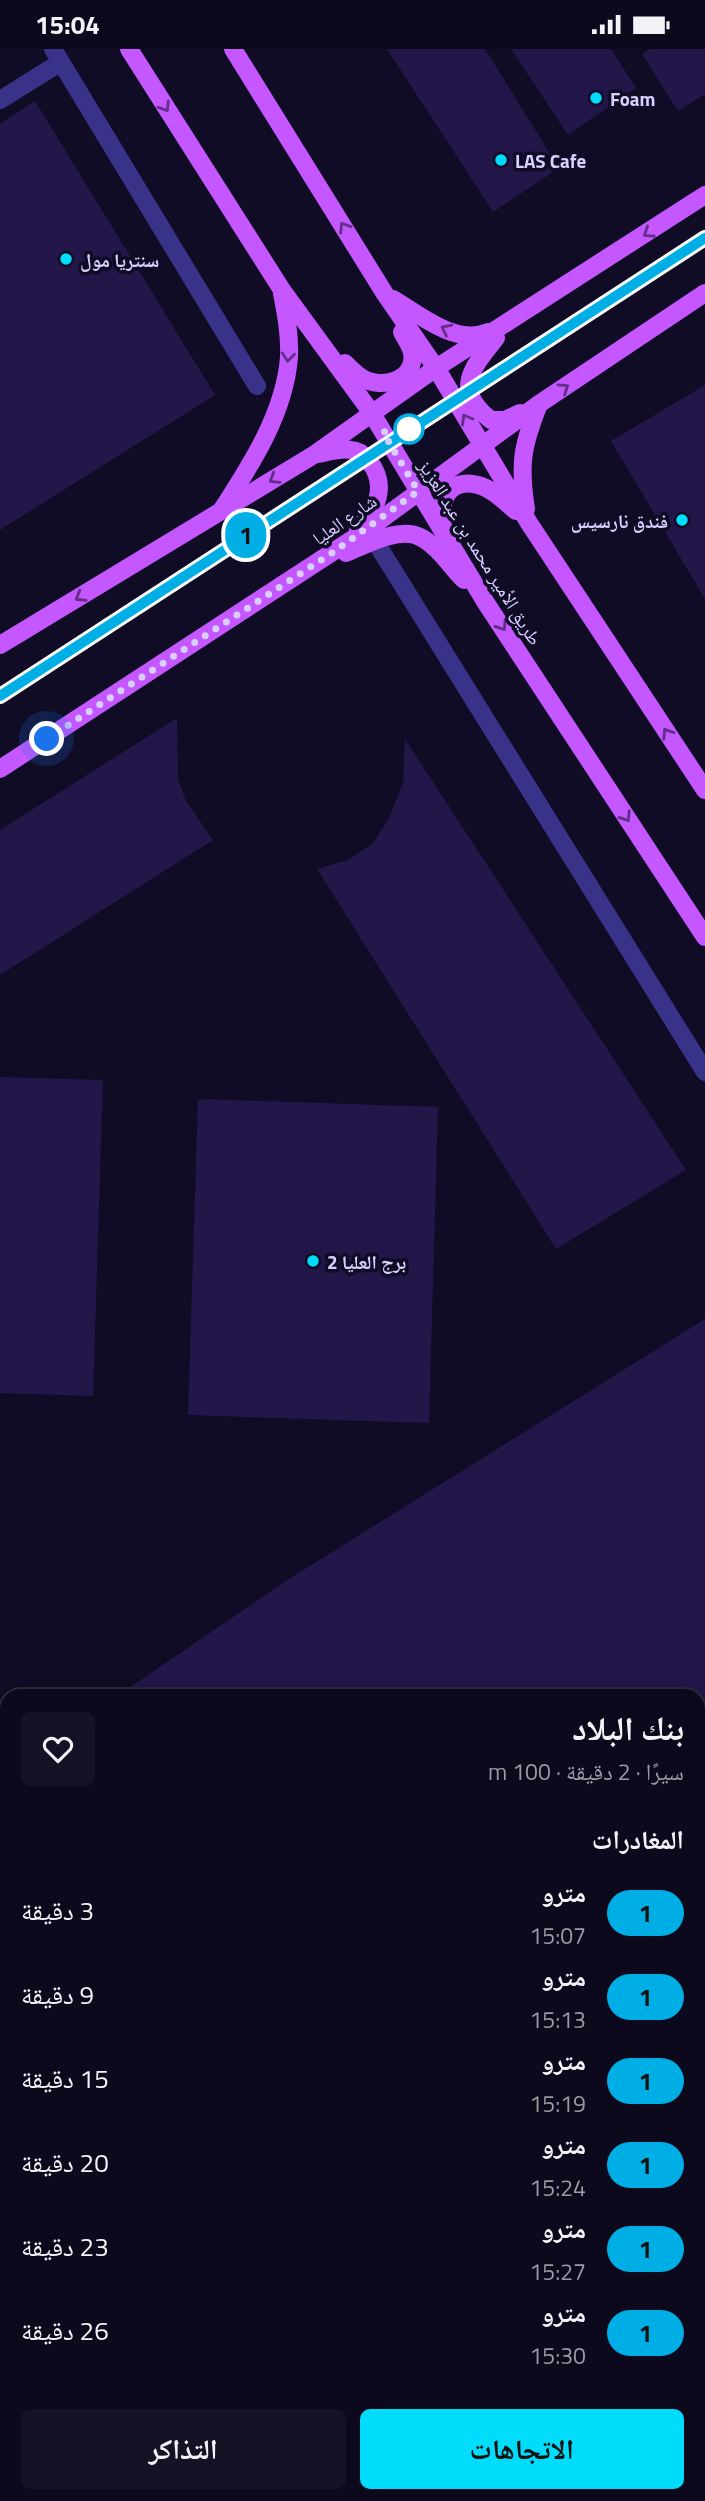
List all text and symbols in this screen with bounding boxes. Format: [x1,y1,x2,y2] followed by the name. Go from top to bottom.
[35,5,100,44] text: 15:04
[610,84,656,113] place label: Foam
[588,90,604,106] marker: Foam
[157,99,170,112] one-way arrow
[515,146,587,175] place label: LAS Cafe
[493,152,509,168] marker: LAS Cafe
[339,222,352,235] one-way arrow
[643,225,656,237] one-way arrow
[80,245,159,274] place label: سنتريا مول
[58,251,74,267] marker: سنتريا مول
[441,323,454,337] one-way arrow
[281,352,296,363] one-way arrow
[556,384,569,396] one-way arrow
[394,414,424,444] unlabelled marker
[461,414,474,427] one-way arrow
[411,453,550,651] street label: طريق الأمير محمد بن عبد العزيز
[269,471,282,484] one-way arrow
[306,486,382,552] street label: شارع العليا
[571,506,668,535] place label: فندق نارسيس
[223,512,269,558] line badge: 1
[674,512,690,528] marker: فندق نارسيس
[239,517,253,553] text: 1
[74,589,87,602] one-way arrow
[493,619,506,632] one-way arrow
[29,721,64,756] your location
[663,728,676,741] one-way arrow
[618,809,631,822] one-way arrow
[327,1247,406,1276] place label: برج العليا 2
[305,1253,321,1269] marker: برج العليا 2
[572,1703,684,1753] text: بنك البلاد
[21,1712,95,1786] button: heart
[488,1754,684,1789] text: سيرًا · 2 دقيقة · 100 m
[592,1820,684,1859] text: المغادرات
[541,1873,586,1912] text: مترو
[21,1891,94,1930] text: 3 دقيقة
[639,1895,652,1931] text: 1
[529,1918,586,1953] text: 15:07
[541,1957,586,1996] text: مترو
[21,1975,94,2014] text: 9 دقيقة
[639,1979,652,2015] text: 1
[529,2002,586,2037] text: 15:13
[541,2041,586,2080] text: مترو
[21,2059,109,2098] text: 15 دقيقة
[639,2063,652,2099] text: 1
[529,2086,586,2121] text: 15:19
[541,2125,586,2164] text: مترو
[21,2143,109,2182] text: 20 دقيقة
[639,2147,652,2183] text: 1
[529,2170,586,2205] text: 15:24
[541,2209,586,2248] text: مترو
[21,2227,109,2266] text: 23 دقيقة
[639,2231,652,2267] text: 1
[529,2254,586,2289] text: 15:27
[541,2293,586,2332] text: مترو
[21,2311,109,2350] text: 26 دقيقة
[639,2315,652,2351] text: 1
[529,2338,586,2373] text: 15:30
[21,2409,346,2489] button: التذاكر
[360,2409,684,2489] button: الاتجاهات

